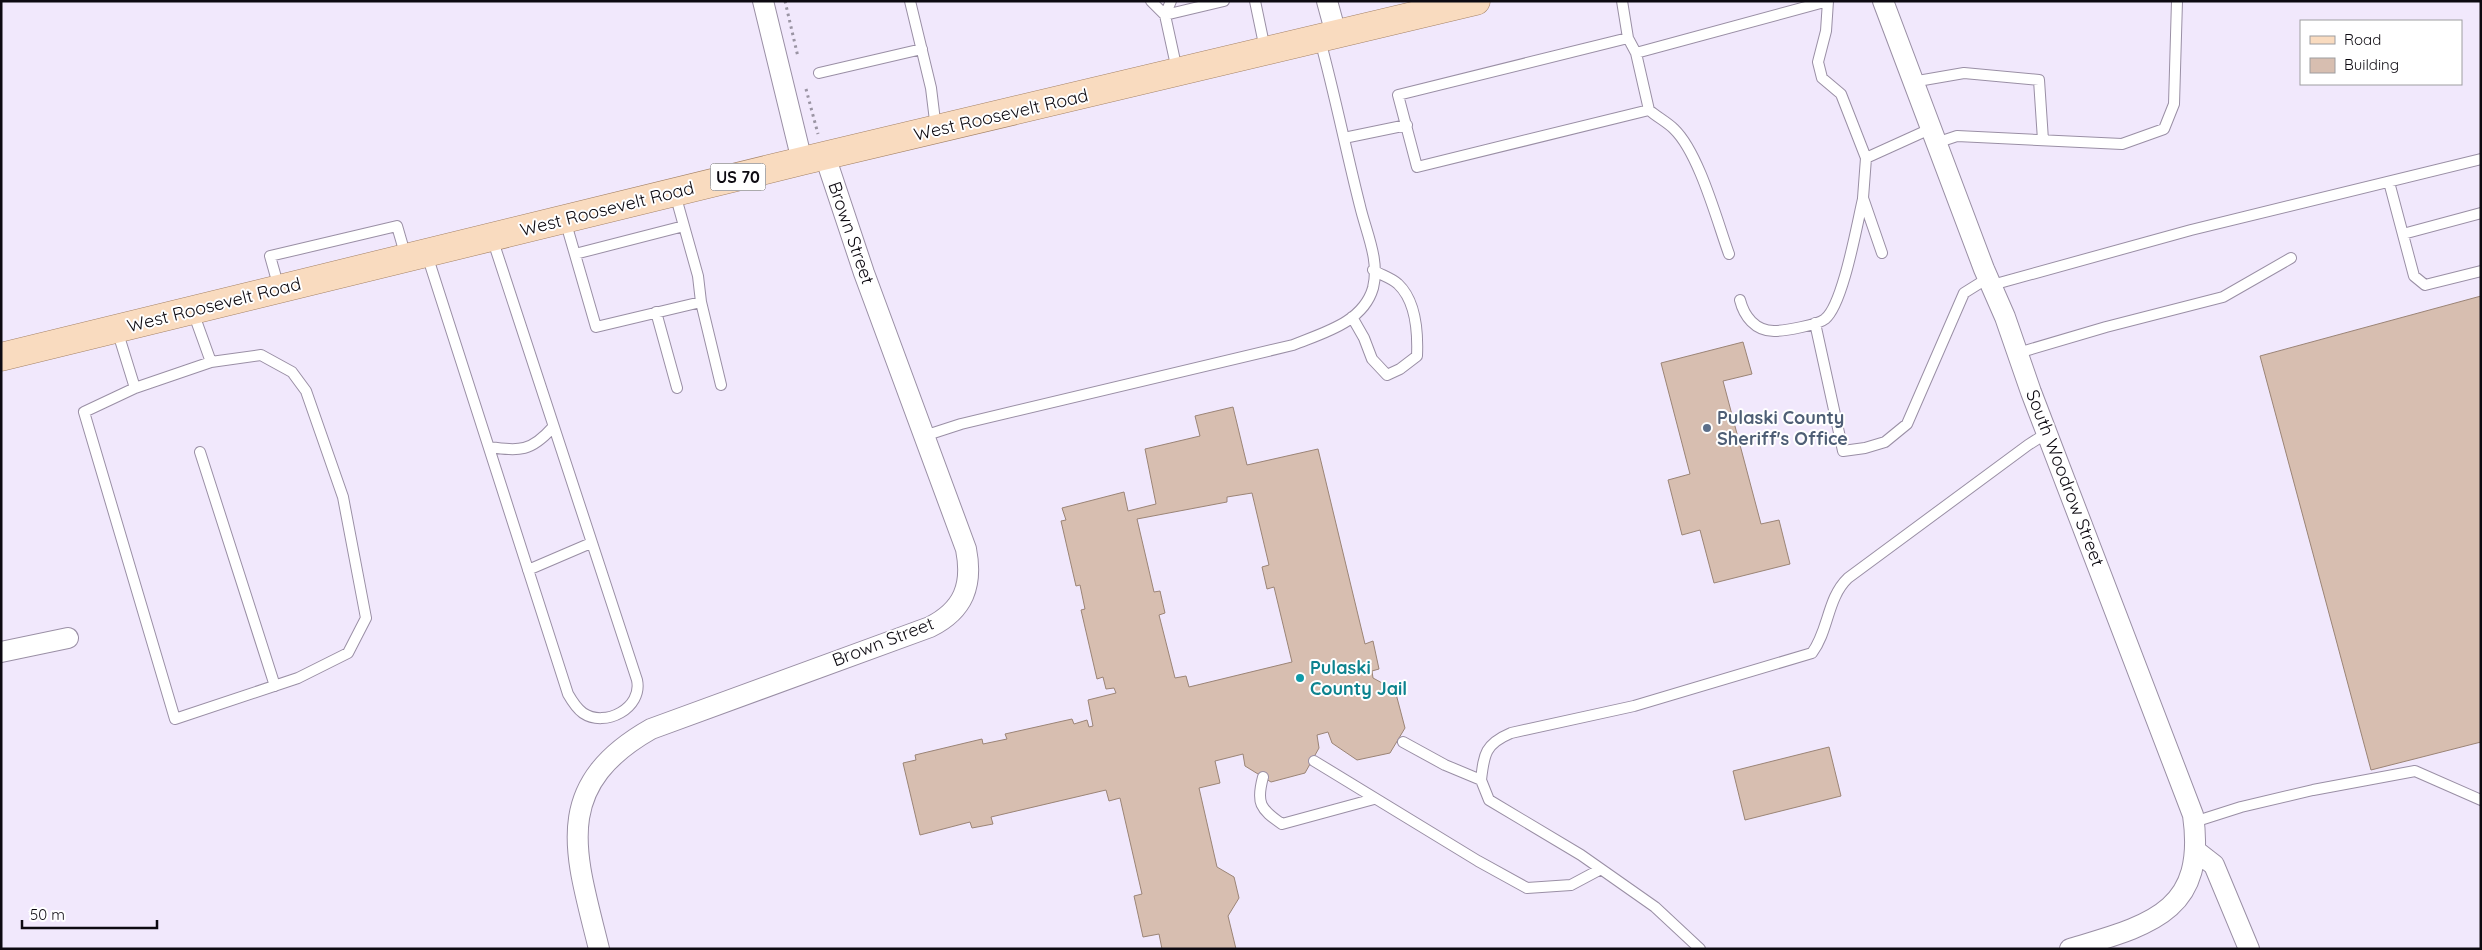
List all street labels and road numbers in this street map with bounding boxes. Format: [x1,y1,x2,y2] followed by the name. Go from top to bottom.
[911,83,1090,146] street label: West Roosevelt Road
[710,163,766,190] road number: US 70
[518,176,696,241] street label: West Roosevelt Road
[823,178,880,287] street label: Brown Street
[125,272,303,337] street label: West Roosevelt Road
[2021,386,2110,569] street label: South Woodrow Street
[829,612,937,671] street label: Brown Street

